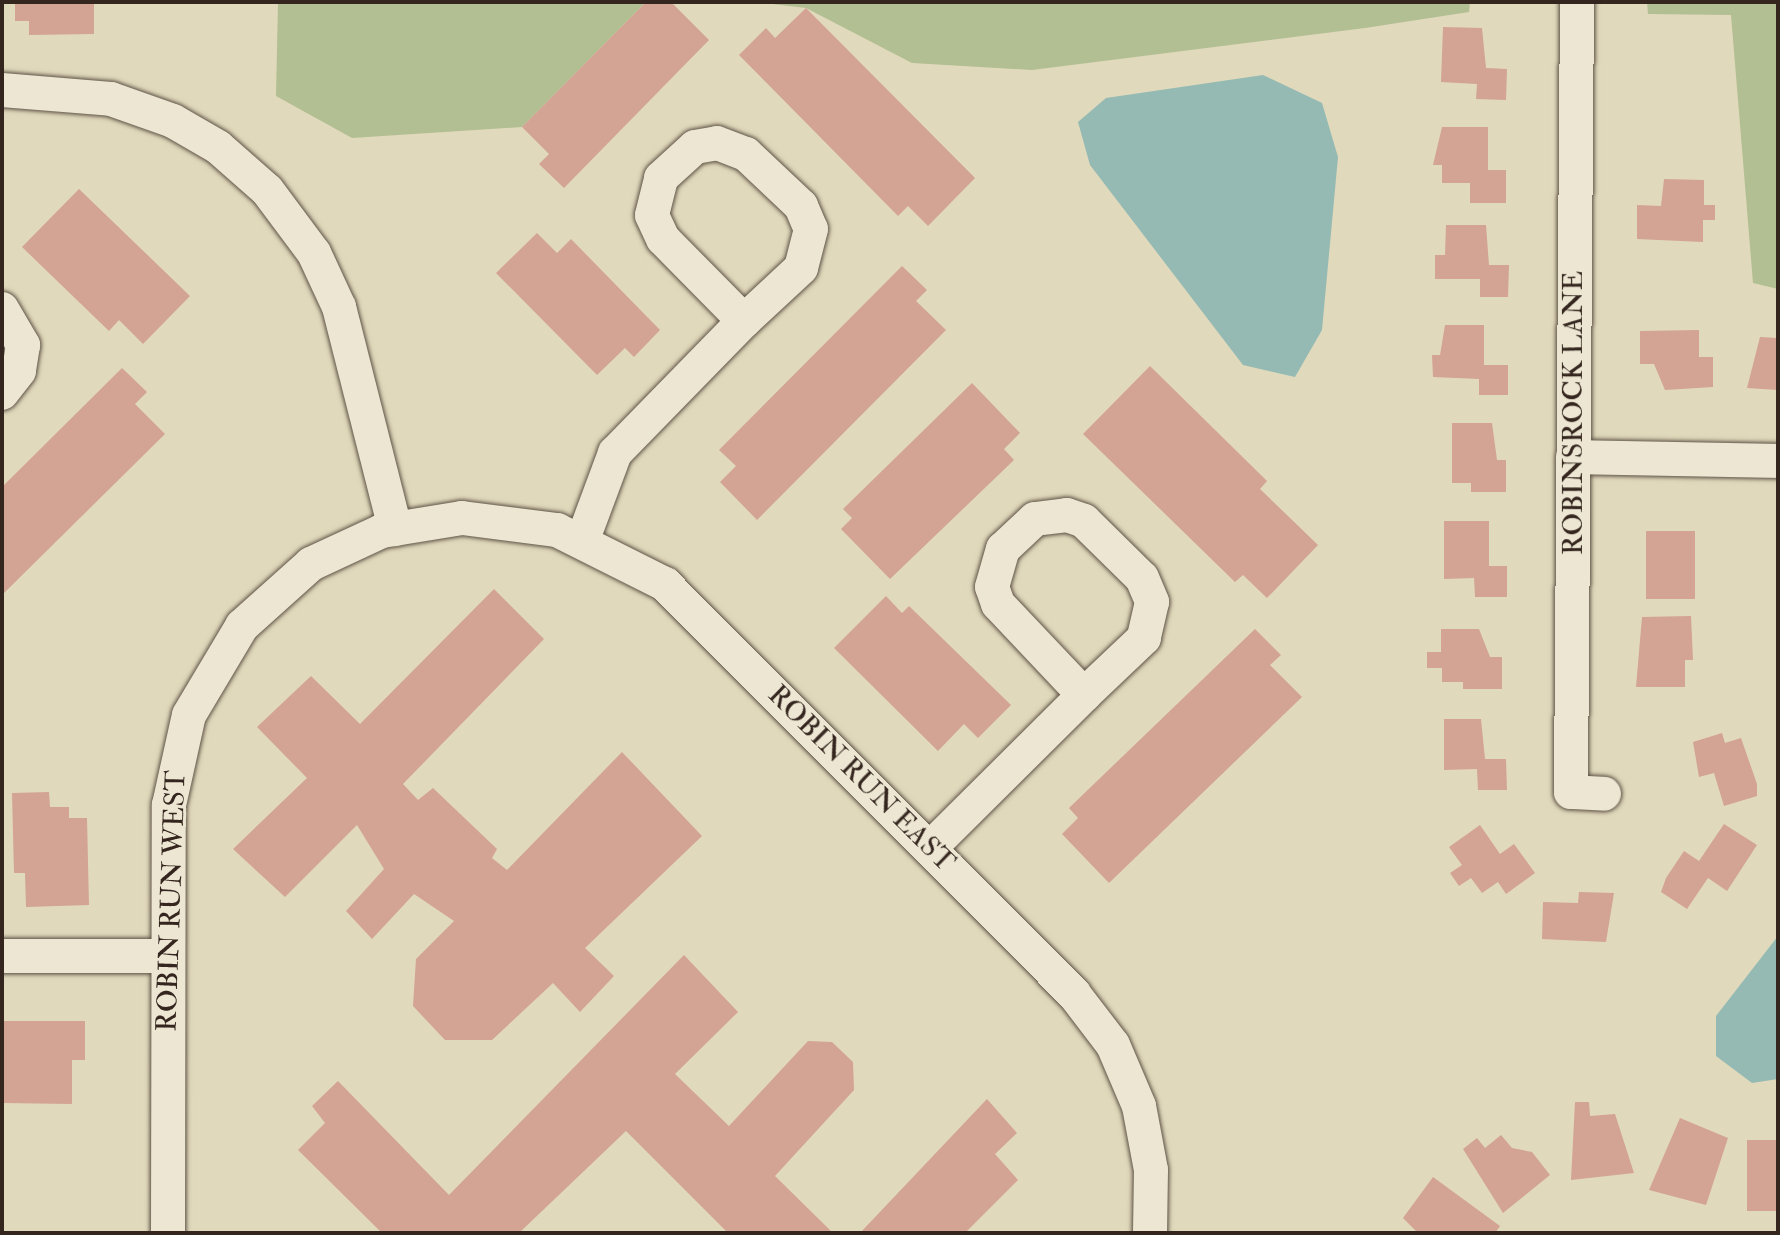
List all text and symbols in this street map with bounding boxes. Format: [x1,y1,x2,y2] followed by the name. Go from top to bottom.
[1557,271,1591,555] street label: ROBINSROCK LANE
[761,679,961,879] street label: ROBIN RUN EAST
[151,770,193,1032] street label: ROBIN RUN WEST

